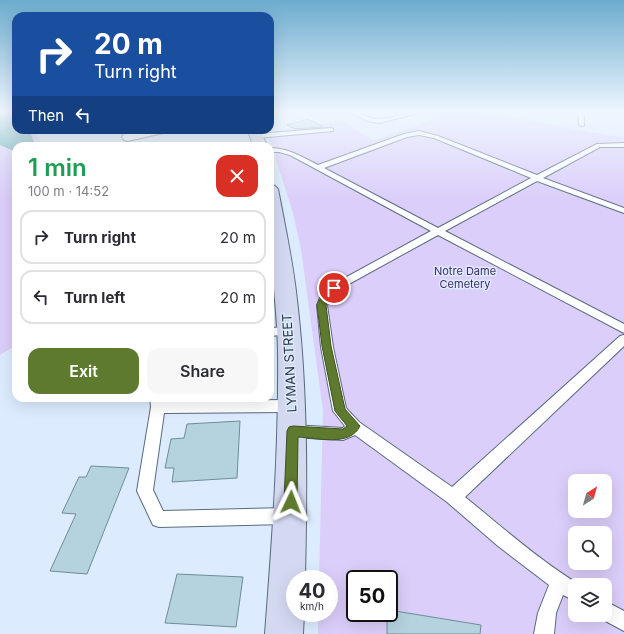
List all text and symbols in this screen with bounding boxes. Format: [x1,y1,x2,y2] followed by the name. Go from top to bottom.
[94,27,163,61] text: 20 m
[28,28,80,80] icon: right
[94,61,177,82] text: Turn right
[72,104,94,126] icon: left
[28,106,64,125] text: Then
[28,153,87,182] text: 1 min
[216,155,258,197] button: close
[28,183,109,199] text: 100 m · 14:52
[30,226,52,248] icon: right
[64,228,136,247] text: Turn right
[220,228,256,247] text: 20 m
[434,264,496,291] park label: Notre Dame Cemetery
[317,271,351,305] pin
[323,277,345,299] icon: arrive
[30,286,52,308] icon: left
[64,288,125,307] text: Turn left
[220,288,256,307] text: 20 m
[278,313,300,413] street label: LYMAN STREET
[28,348,139,394] button: Exit
[147,348,258,394] button: Share
[568,474,612,518] north arrow
[568,474,612,622] map controls
[270,481,312,523] position arrow
[568,526,612,570] button: search
[346,570,398,622] speed limit sign: 50
[568,578,612,622] button: layers
[298,579,326,603] text: 40
[300,600,324,612] text: km/h

